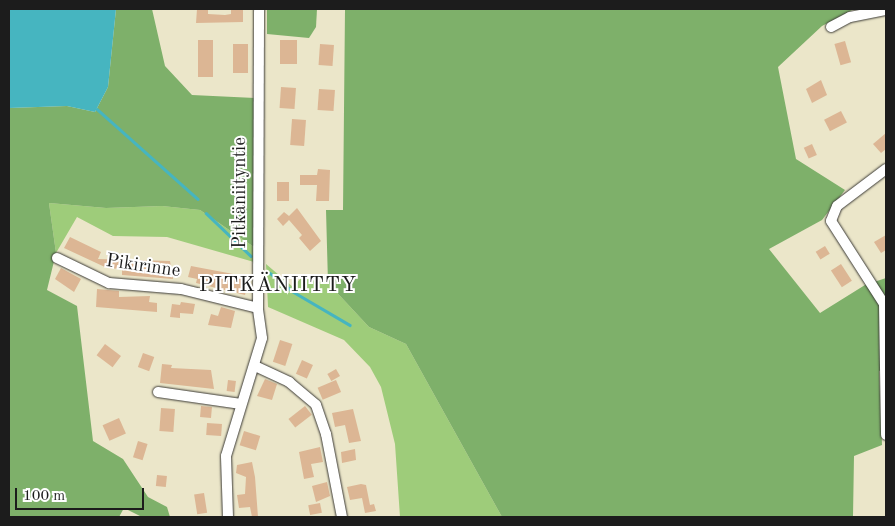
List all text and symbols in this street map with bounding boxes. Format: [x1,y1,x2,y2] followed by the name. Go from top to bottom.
[230,137,252,249] street label: Pitkäniityntie
[104,250,182,284] street label: Pikirinne
[197,273,359,299] district label: PITKÄNIITTY
[18,478,146,510] scale bar
[23,489,65,504] text: 100 m

